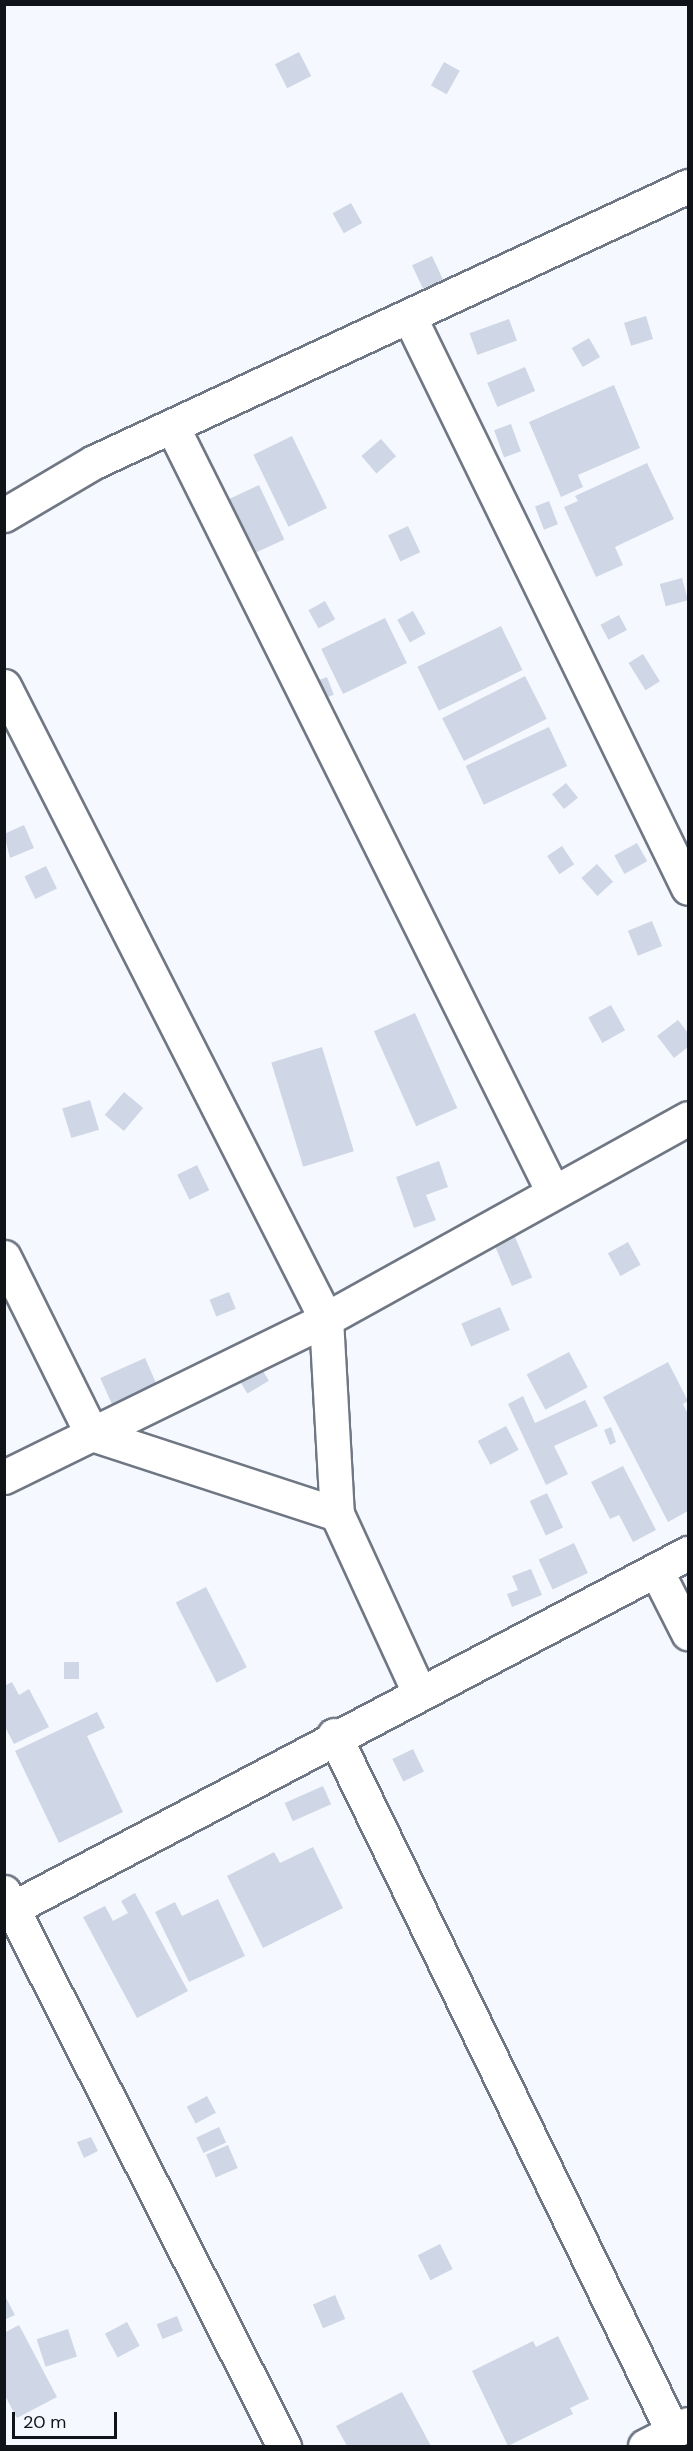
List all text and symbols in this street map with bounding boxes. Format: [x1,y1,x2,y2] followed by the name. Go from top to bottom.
[15,2400,120,2438] scale bar
[23,2410,66,2434] text: 20 m

